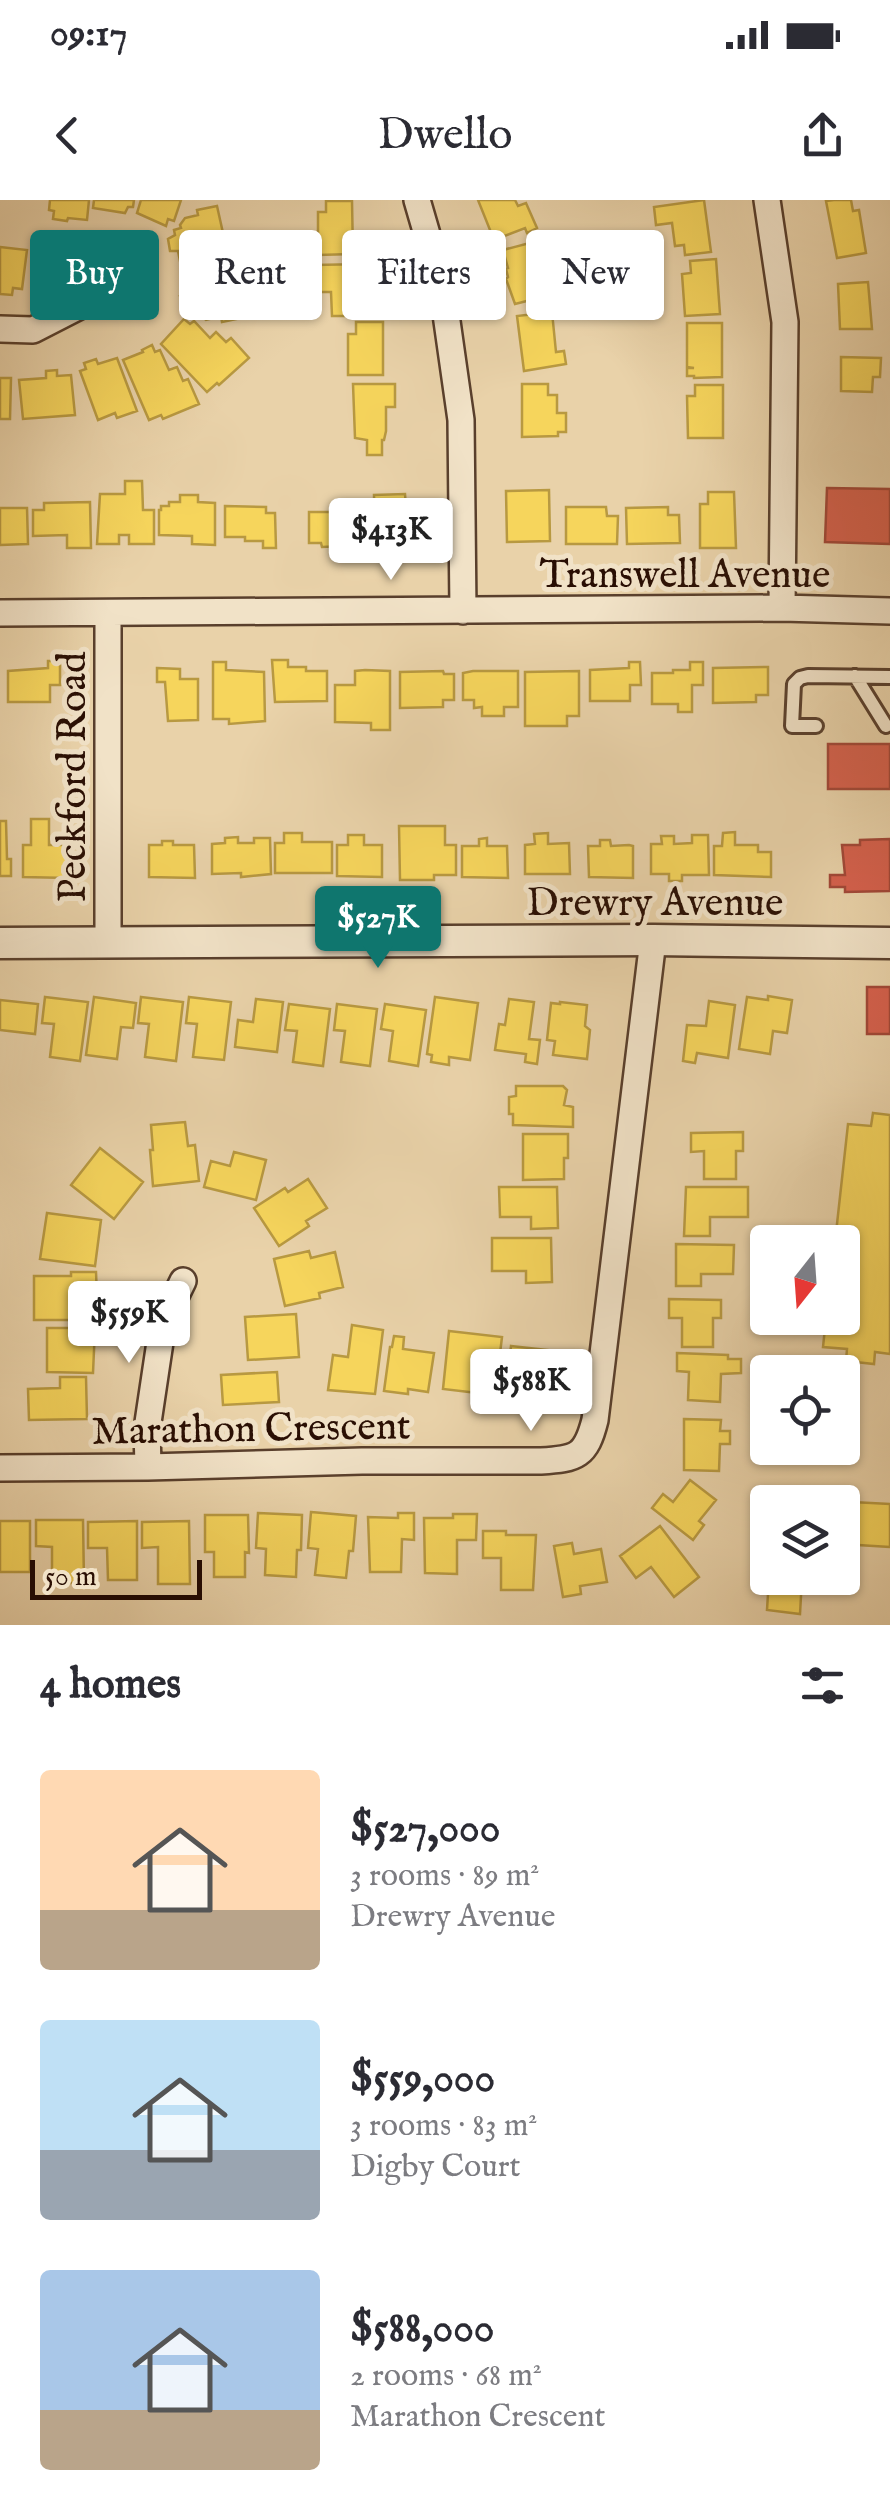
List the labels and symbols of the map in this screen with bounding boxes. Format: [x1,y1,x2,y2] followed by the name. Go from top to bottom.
[321,498,461,583] pin: $413K
[540,551,830,602] street label: Transwell Avenue
[49,651,100,902] street label: Peckford Road
[527,879,783,930] street label: Drewry Avenue
[308,886,448,971] pin: $527K
[750,1225,860,1335] north arrow
[59,1281,199,1366] pin: $559K
[461,1349,601,1434] pin: $588K
[91,1402,411,1459] street label: Marathon Crescent
[30,1555,202,1600] scale bar

